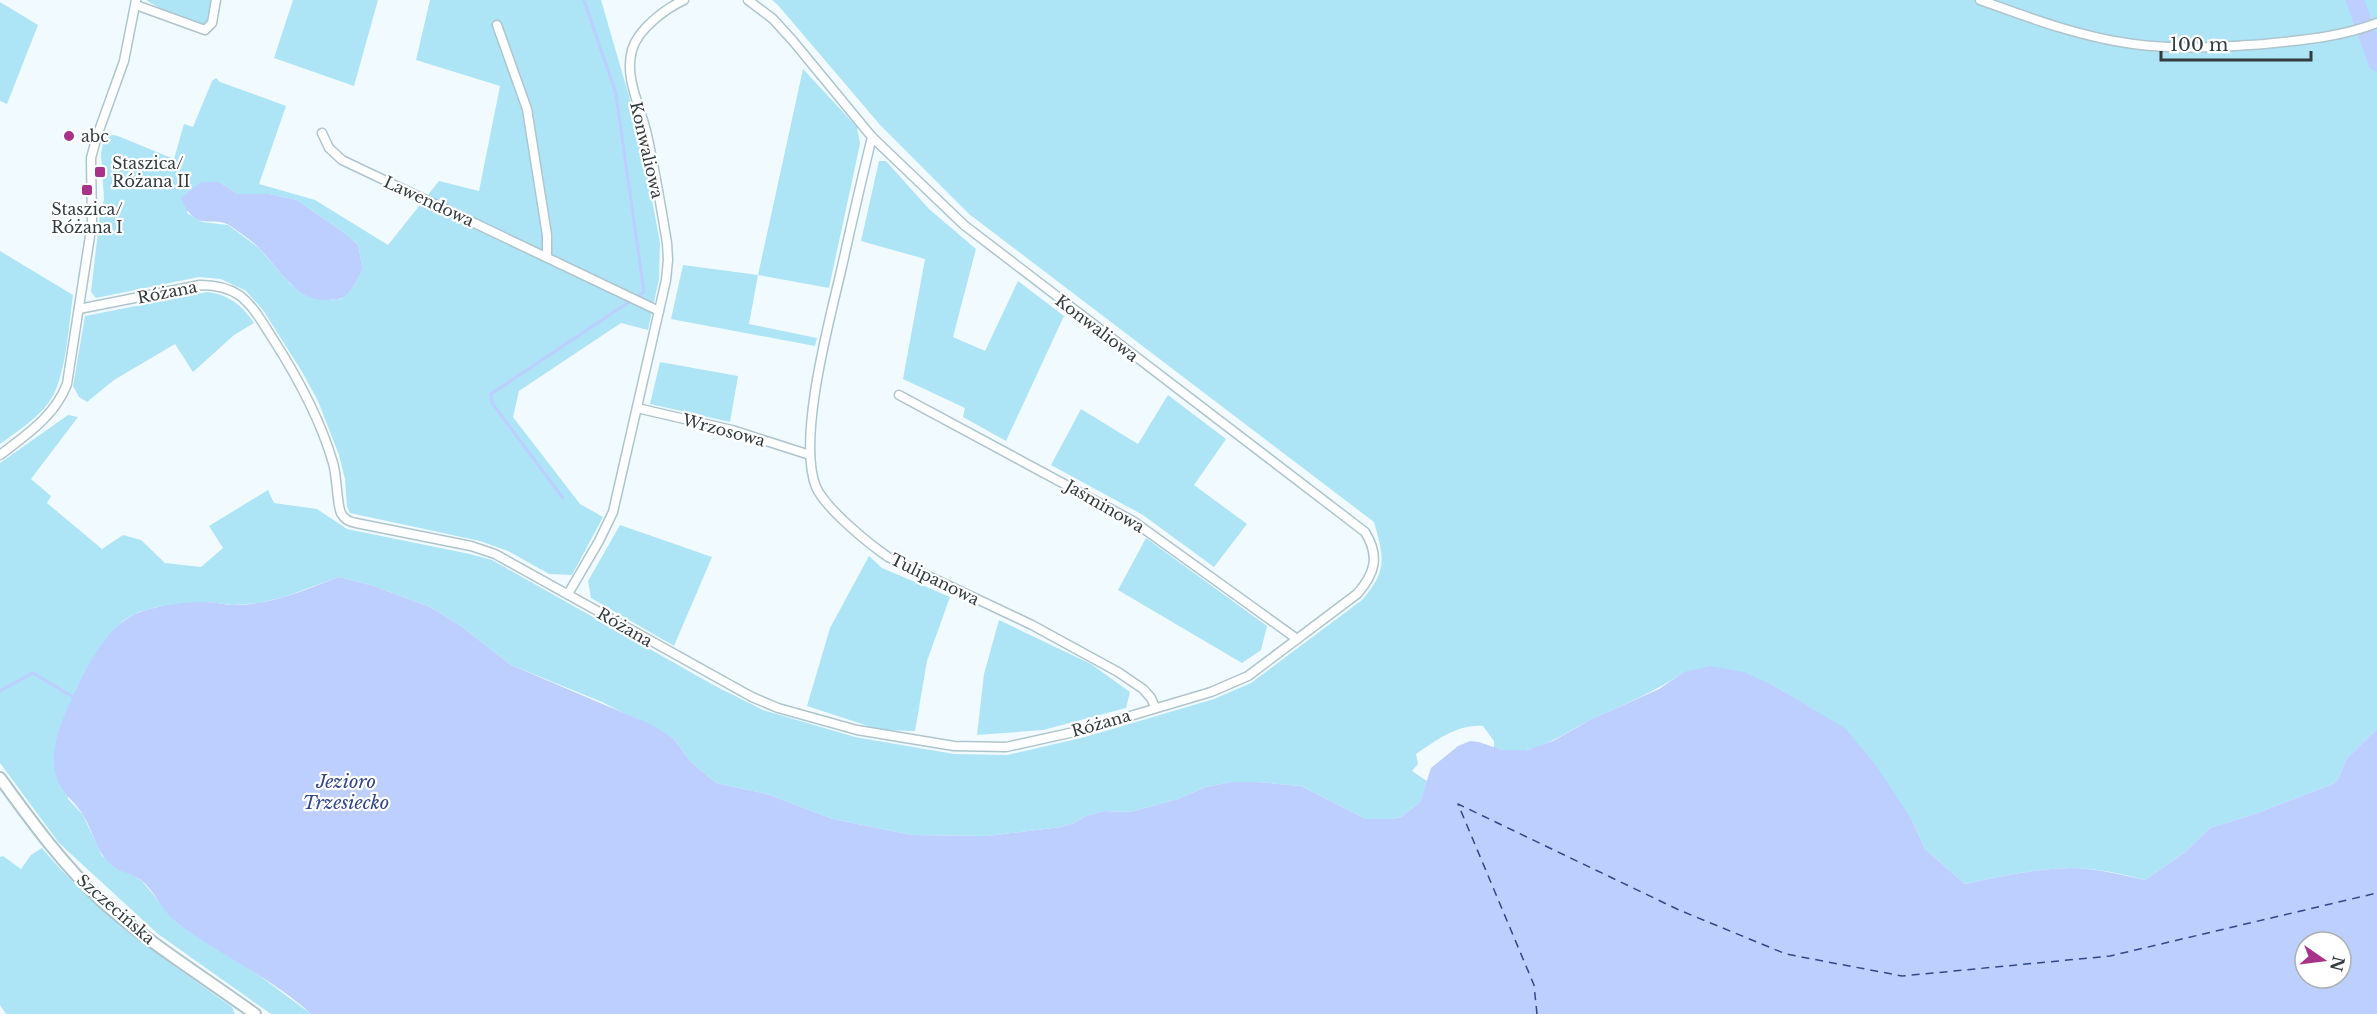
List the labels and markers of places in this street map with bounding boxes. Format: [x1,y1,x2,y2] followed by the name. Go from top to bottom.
[81,126,109,146] place label: abc
[62,129,76,143] marker: abc
[112,153,190,191] place label: Staszica/ Różana II
[93,165,107,179] marker: Staszica/ Różana II
[80,183,94,197] marker: Staszica/ Różana I
[51,199,123,237] place label: Staszica/ Różana I

